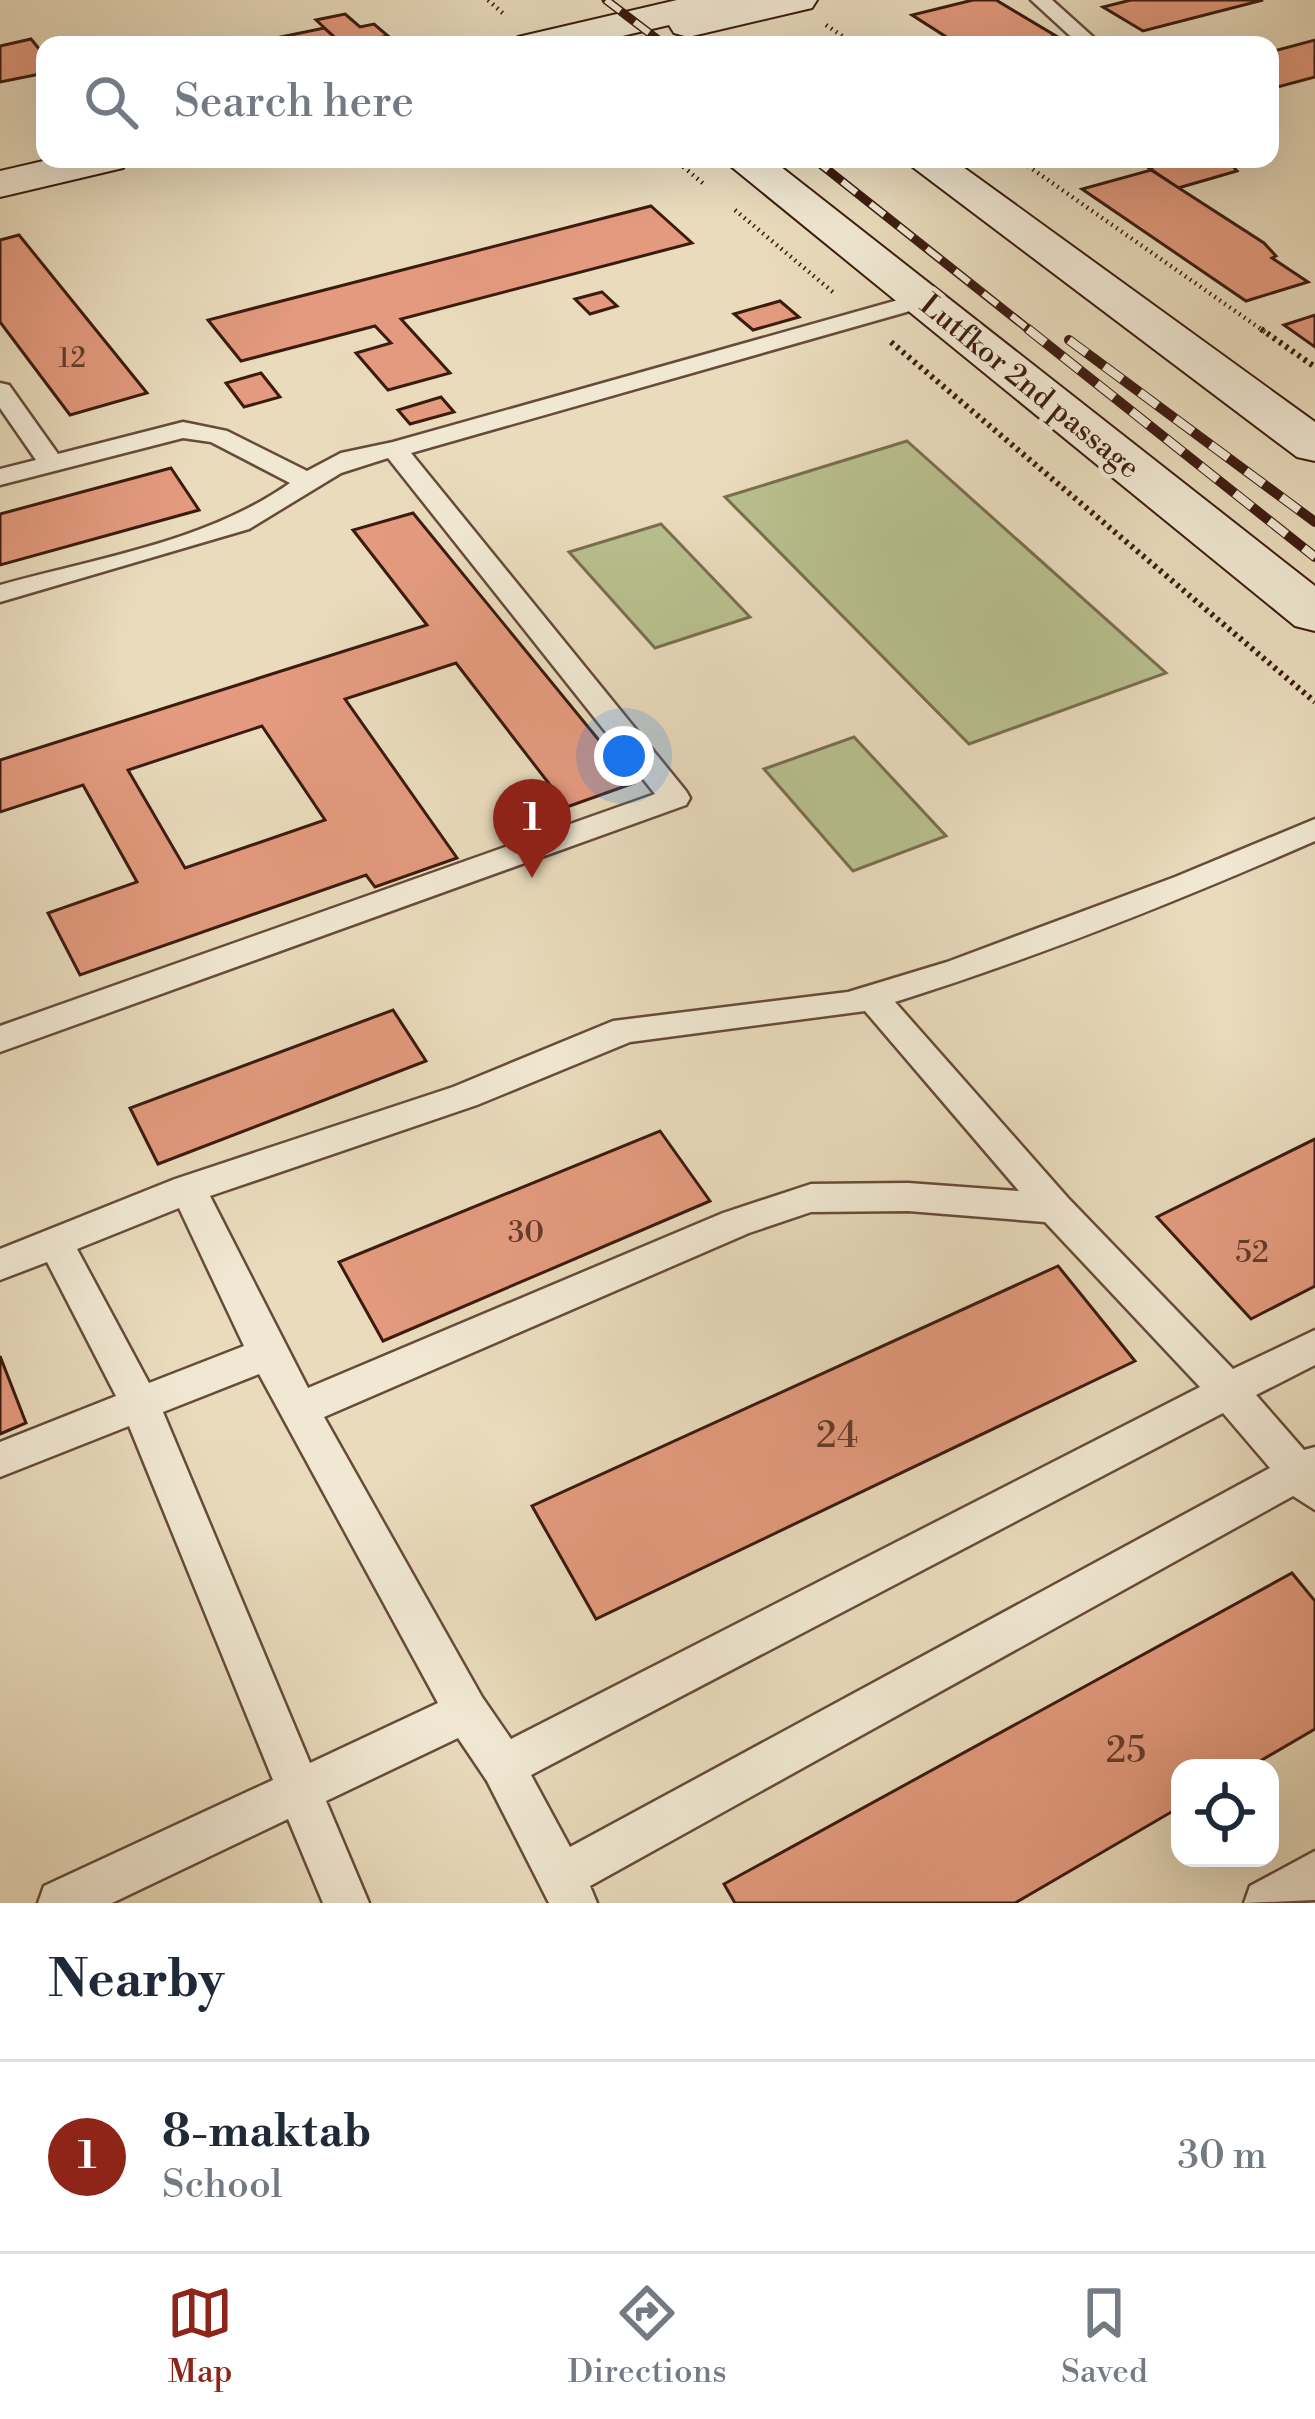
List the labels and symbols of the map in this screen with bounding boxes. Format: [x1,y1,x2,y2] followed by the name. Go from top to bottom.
[912,286,1147,487] street label: Lutfkor 2nd passage
[58,342,86,376] house number: 12
[594,726,654,786] your location
[493,779,571,878] pin: 1
[508,1214,544,1252] house number: 30
[1235,1234,1269,1272] house number: 52
[816,1414,858,1459] house number: 24
[1106,1729,1146,1774] house number: 25

